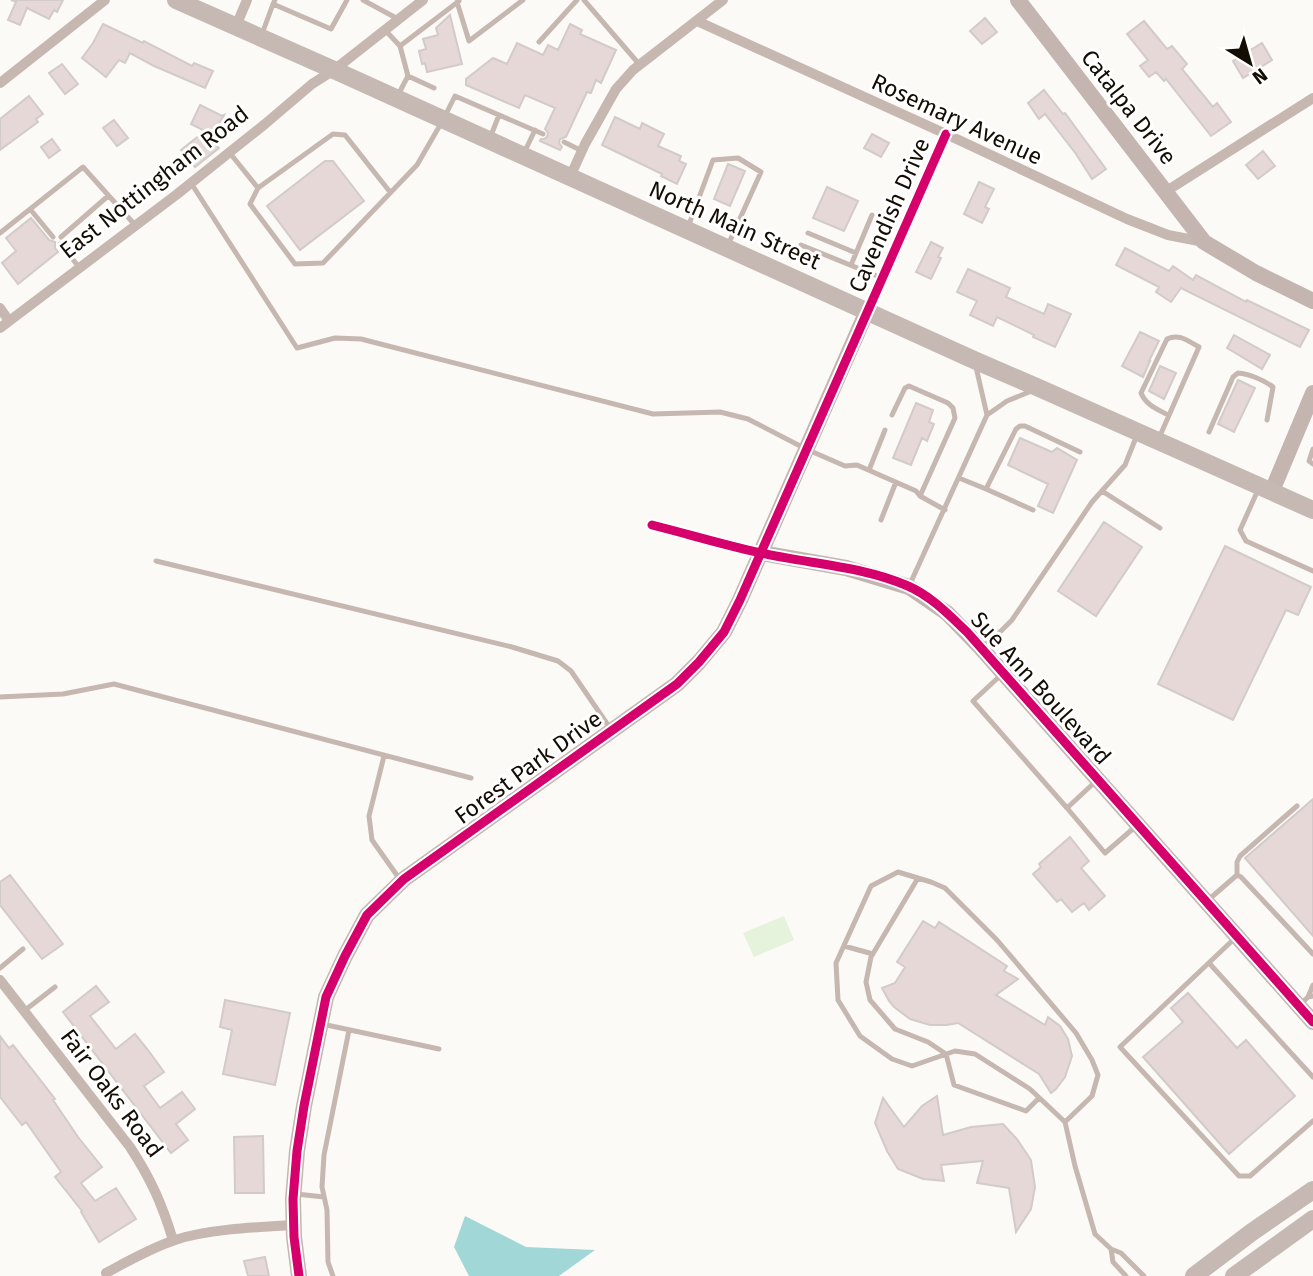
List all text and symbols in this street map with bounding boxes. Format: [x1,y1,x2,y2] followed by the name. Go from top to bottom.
[1215,28,1285,98] north arrow
[1075,44,1183,170] street label: Catalpa Drive
[1248,63,1272,89] text: N
[867,67,1047,171] street label: Rosemary Avenue
[54,100,254,264] street label: East Nottingham Road
[842,133,936,297] street label: Cavendish Drive
[645,175,826,276] street label: North Main Street
[965,606,1117,770] street label: Sue Ann Boulevard
[449,704,607,830] street label: Forest Park Drive
[55,1023,169,1163] street label: Fair Oaks Road

